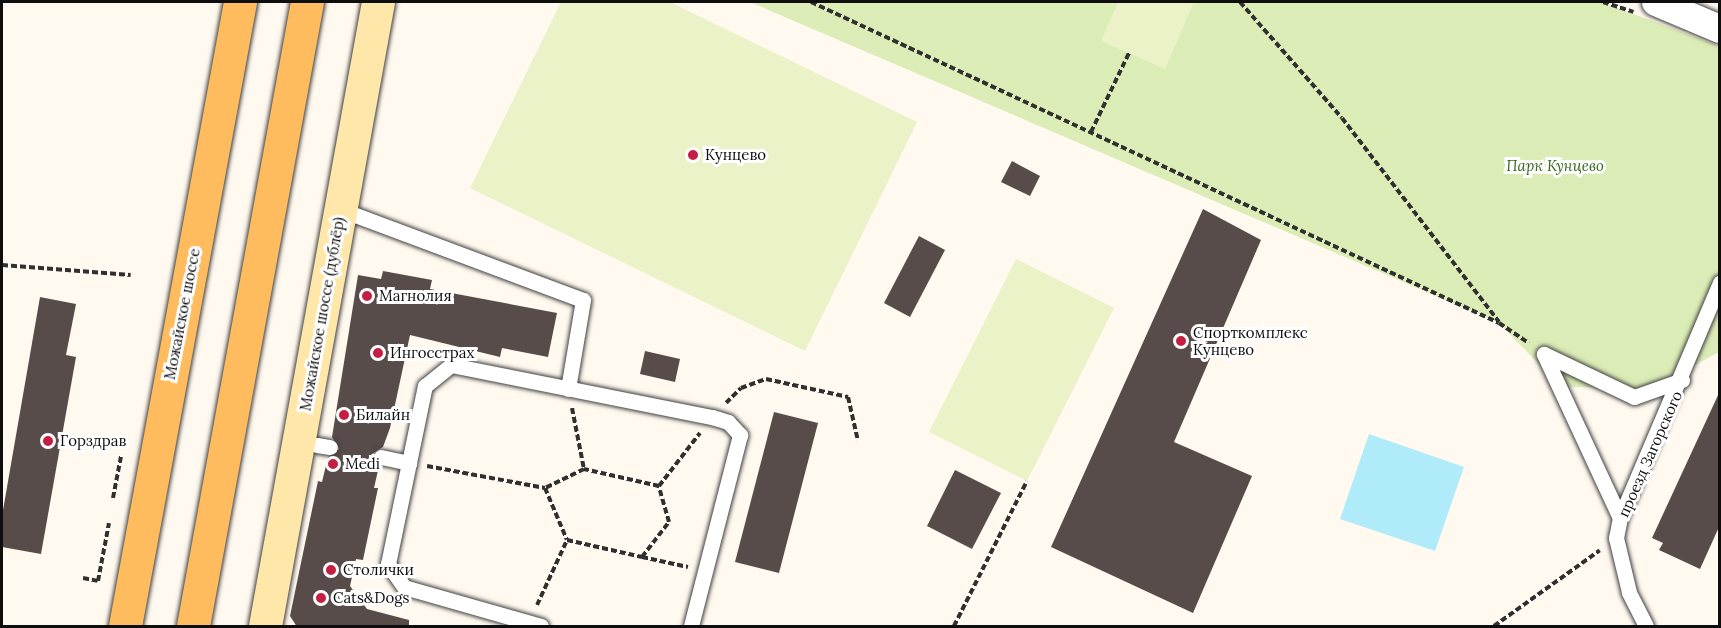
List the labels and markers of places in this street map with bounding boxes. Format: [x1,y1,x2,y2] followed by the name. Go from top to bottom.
[705,146,766,164] place label: Кунцево
[686,148,700,162] marker: Кунцево
[379,287,452,305] place label: Магнолия
[360,289,374,303] marker: Магнолия
[1193,323,1308,358] place label: Спорткомплекс Кунцево
[1174,334,1188,348] marker: Спорткомплекс Кунцево
[390,344,474,362] place label: Ингосстрах
[371,346,385,360] marker: Ингосстрах
[356,406,410,424] place label: Билайн
[337,408,351,422] marker: Билайн
[60,432,126,450] place label: Горздрав
[41,434,55,448] marker: Горздрав
[345,455,380,473] place label: Medi
[326,457,340,471] marker: Medi
[343,561,414,579] place label: Столички
[324,563,338,577] marker: Столички
[333,589,409,607] place label: Cats&Dogs
[314,591,328,605] marker: Cats&Dogs

